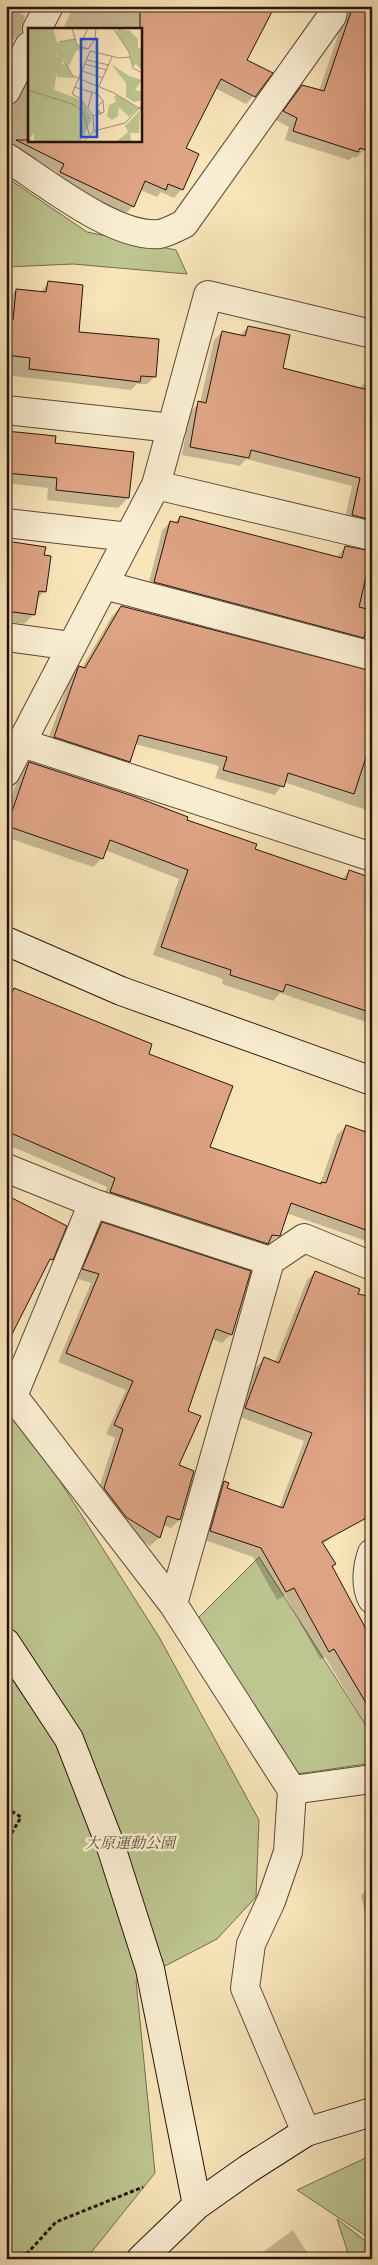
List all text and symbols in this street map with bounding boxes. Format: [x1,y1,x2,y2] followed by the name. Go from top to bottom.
[28,28,141,141] inset map
[85,1834,178,1853] park label: 大原運動公園

